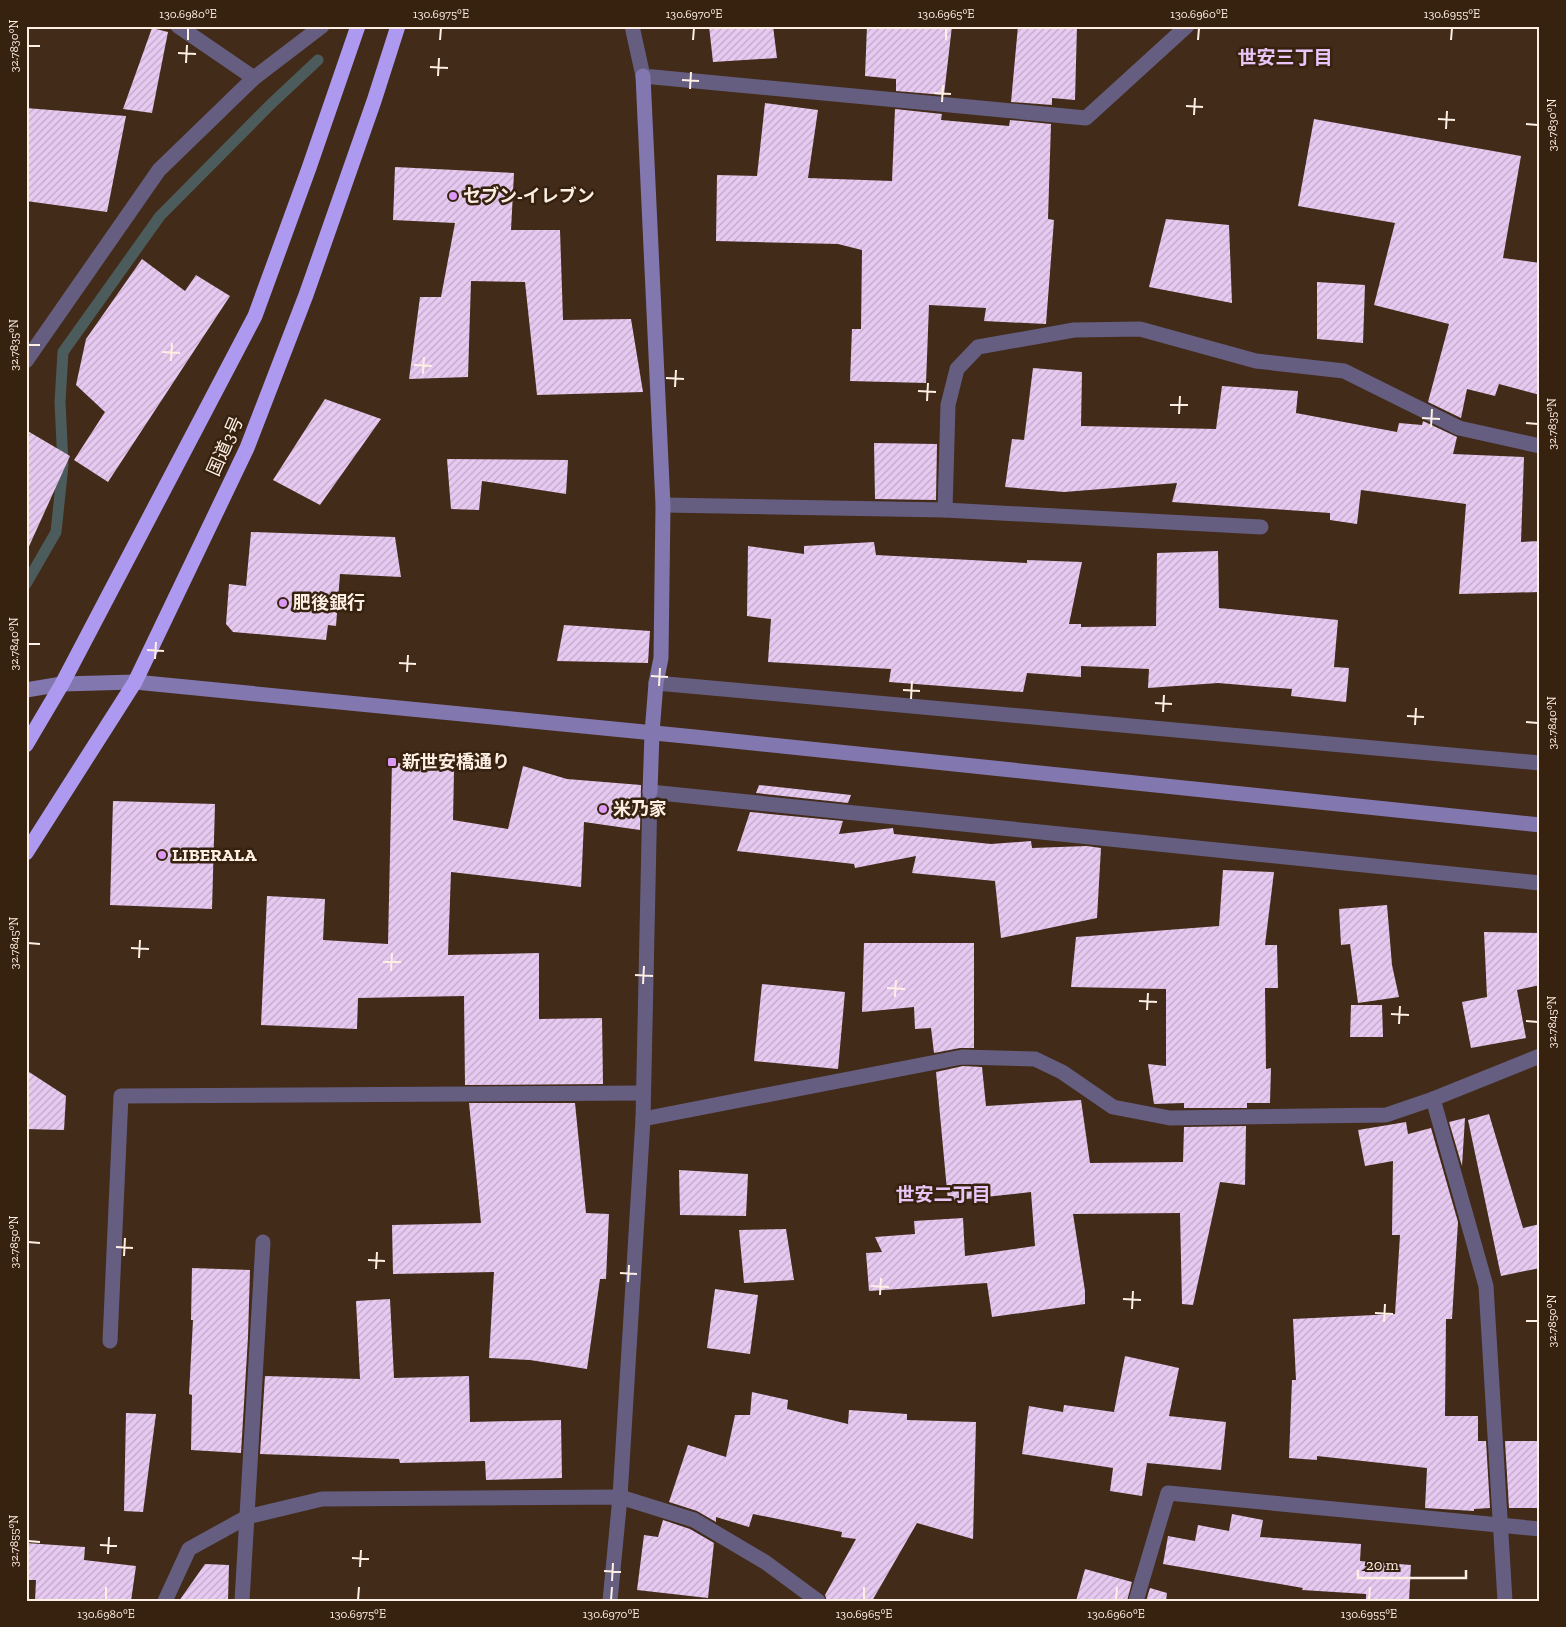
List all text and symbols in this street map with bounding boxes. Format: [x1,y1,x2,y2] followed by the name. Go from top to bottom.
[159,7,217,21] text: 130.6980°E
[413,7,469,21] text: 130.6975°E
[666,7,722,21] text: 130.6970°E
[918,7,974,21] text: 130.6965°E
[1170,7,1228,21] text: 130.6960°E
[1424,7,1480,21] text: 130.6955°E
[7,20,21,72] text: 32.7830°N
[1237,46,1333,69] district label: 世安三丁目
[1545,99,1559,151] text: 32.7830°N
[463,185,595,207] place label: セブン-イレブン
[447,190,459,202] marker: セブン-イレブン
[7,319,21,371] text: 32.7835°N
[1545,398,1559,450] text: 32.7835°N
[202,413,248,479] street label: 国道3号
[293,592,365,614] place label: 肥後銀行
[277,597,289,609] marker: 肥後銀行
[7,617,21,671] text: 32.7840°N
[1545,696,1559,750] text: 32.7840°N
[402,751,510,773] place label: 新世安橋通り
[386,756,398,768] marker: 新世安橋通り
[613,798,667,820] place label: 米乃家
[597,803,609,815] marker: 米乃家
[172,844,257,866] place label: LIBERALA
[156,849,168,861] marker: LIBERALA
[7,917,21,969] text: 32.7845°N
[1545,996,1559,1048] text: 32.7845°N
[895,1183,991,1206] district label: 世安二丁目
[7,1215,21,1268] text: 32.7850°N
[1545,1294,1559,1347] text: 32.7850°N
[7,1515,21,1567] text: 32.7855°N
[1358,1547,1466,1579] scale bar
[1366,1556,1399,1574] text: 20 m
[77,1607,135,1621] text: 130.6980°E
[330,1607,386,1621] text: 130.6975°E
[583,1607,639,1621] text: 130.6970°E
[836,1607,892,1621] text: 130.6965°E
[1087,1607,1145,1621] text: 130.6960°E
[1341,1607,1397,1621] text: 130.6955°E

